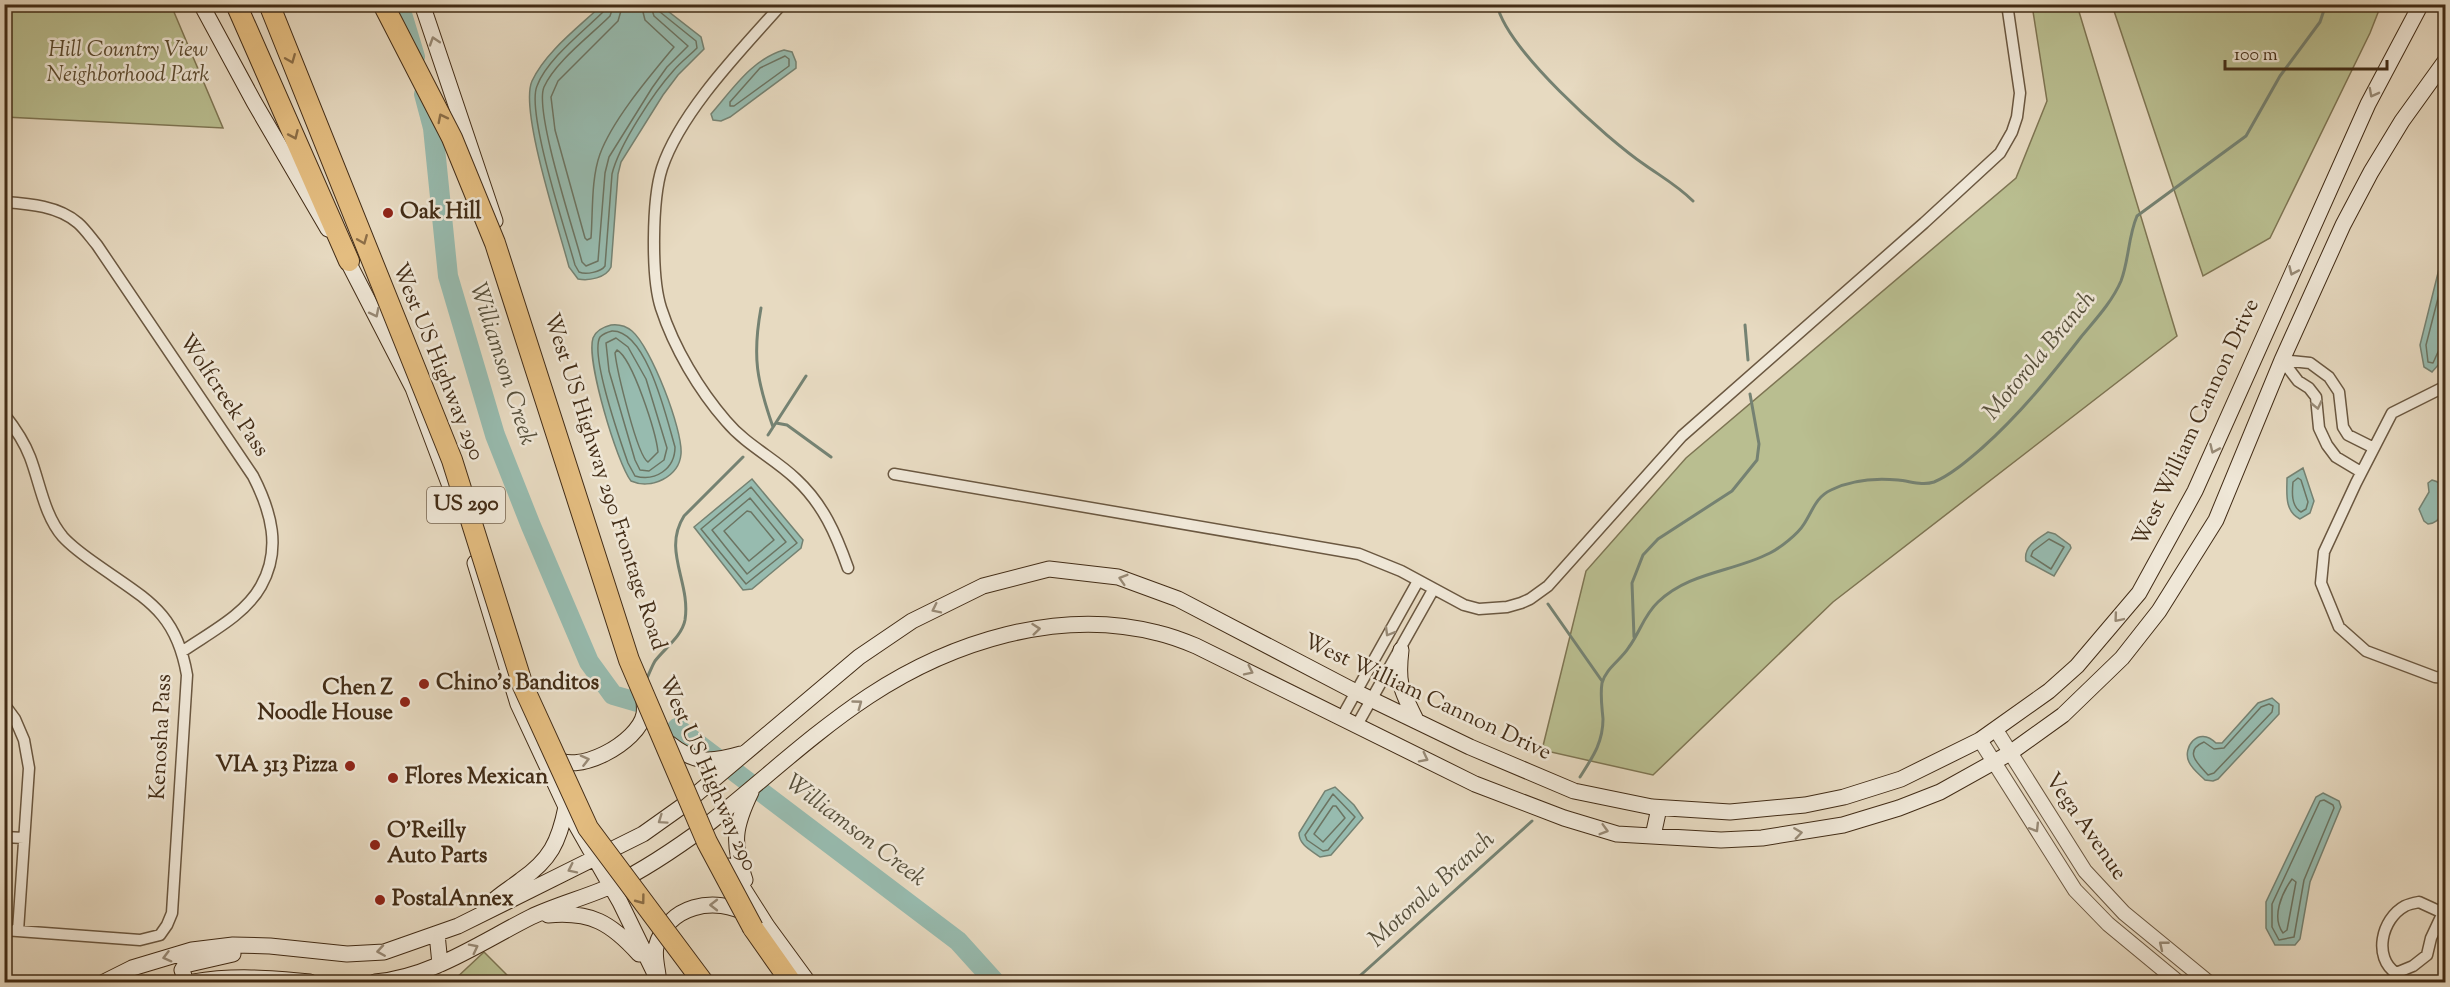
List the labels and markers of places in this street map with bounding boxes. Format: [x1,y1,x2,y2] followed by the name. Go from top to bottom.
[400,197,482,229] place label: Oak Hill
[381,206,395,220] marker: Oak Hill
[436,668,599,700] place label: Chino's Banditos
[257,673,394,730] place label: Chen Z Noodle House
[417,677,431,691] marker: Chino's Banditos
[398,695,412,709] marker: Chen Z Noodle House
[215,750,339,782] place label: VIA 313 Pizza
[343,759,357,773] marker: VIA 313 Pizza
[405,762,548,794] place label: Flores Mexican
[386,771,400,785] marker: Flores Mexican
[387,816,488,873] place label: O'Reilly Auto Parts
[368,838,382,852] marker: O'Reilly Auto Parts
[392,884,514,916] place label: PostalAnnex
[373,893,387,907] marker: PostalAnnex

